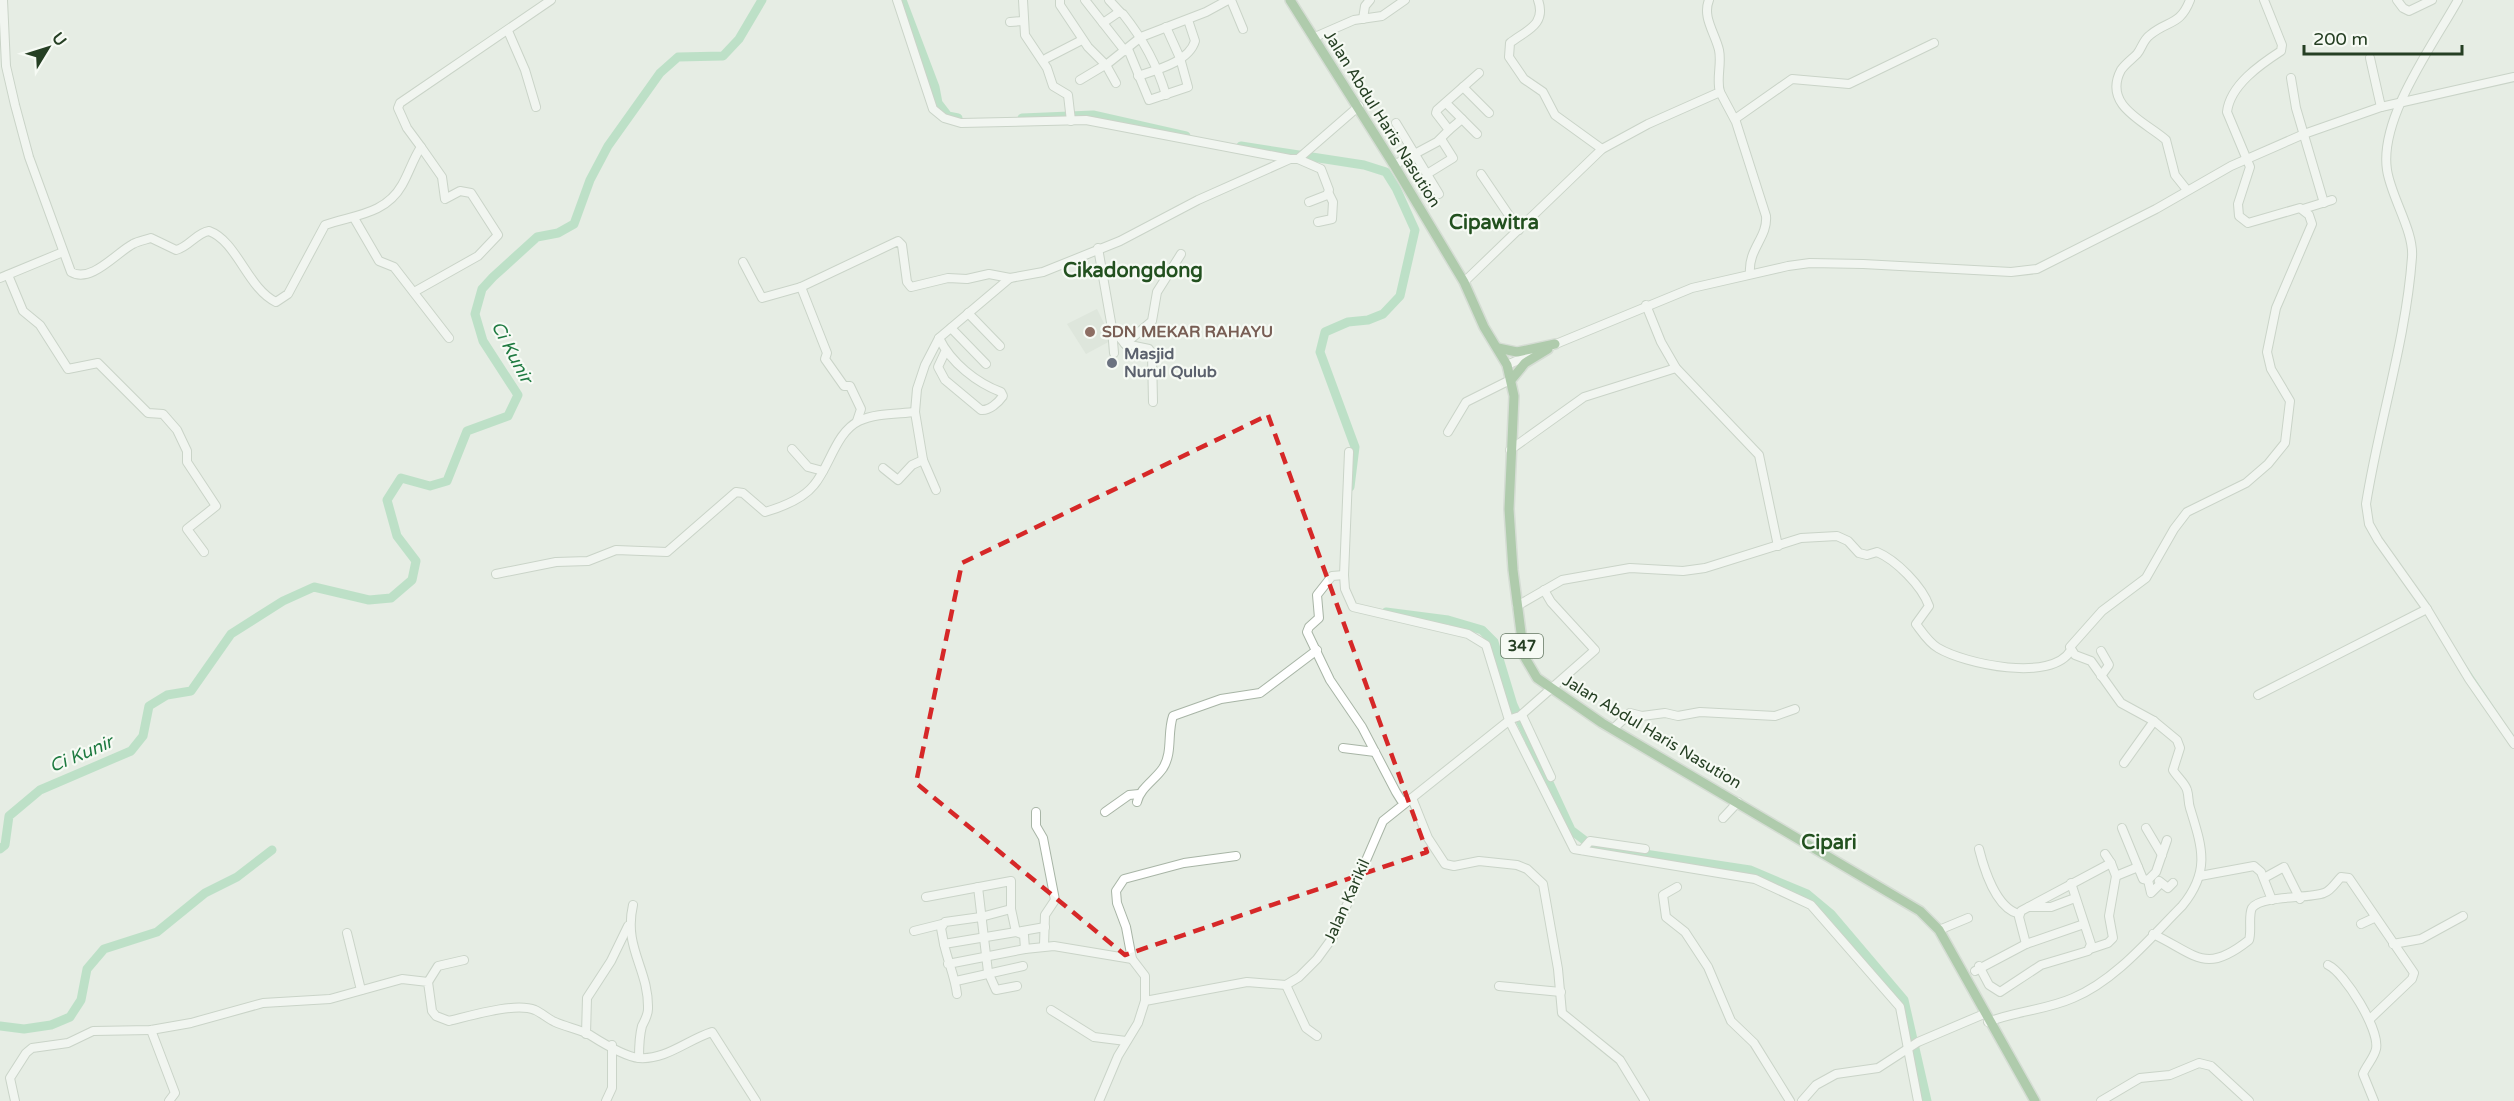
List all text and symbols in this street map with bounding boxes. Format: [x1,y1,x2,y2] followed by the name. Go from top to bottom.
[18,18,78,78] north arrow
[2304,18,2462,56] scale bar
[1319,27,1445,211] street label: Jalan Abdul Haris Nasution
[47,28,71,50] text: U
[2313,28,2368,50] text: 200 m
[1449,211,1539,235] district label: Cipawitra
[1063,259,1203,283] district label: Cikadongdong
[487,317,538,389] water label: Ci Kunir
[1102,322,1273,342] place label: SDN MEKAR RAHAYU
[1083,325,1097,339] marker: SDN MEKAR RAHAYU
[1124,344,1217,382] place label: Masjid Nurul Qulub
[1105,356,1119,370] marker: Masjid Nurul Qulub
[1501,634,1543,658] road number: 347
[1559,671,1745,793] street label: Jalan Abdul Haris Nasution
[46,730,118,777] water label: Ci Kunir
[1801,831,1857,855] district label: Cipari
[1320,856,1374,946] street label: Jalan Karikil

